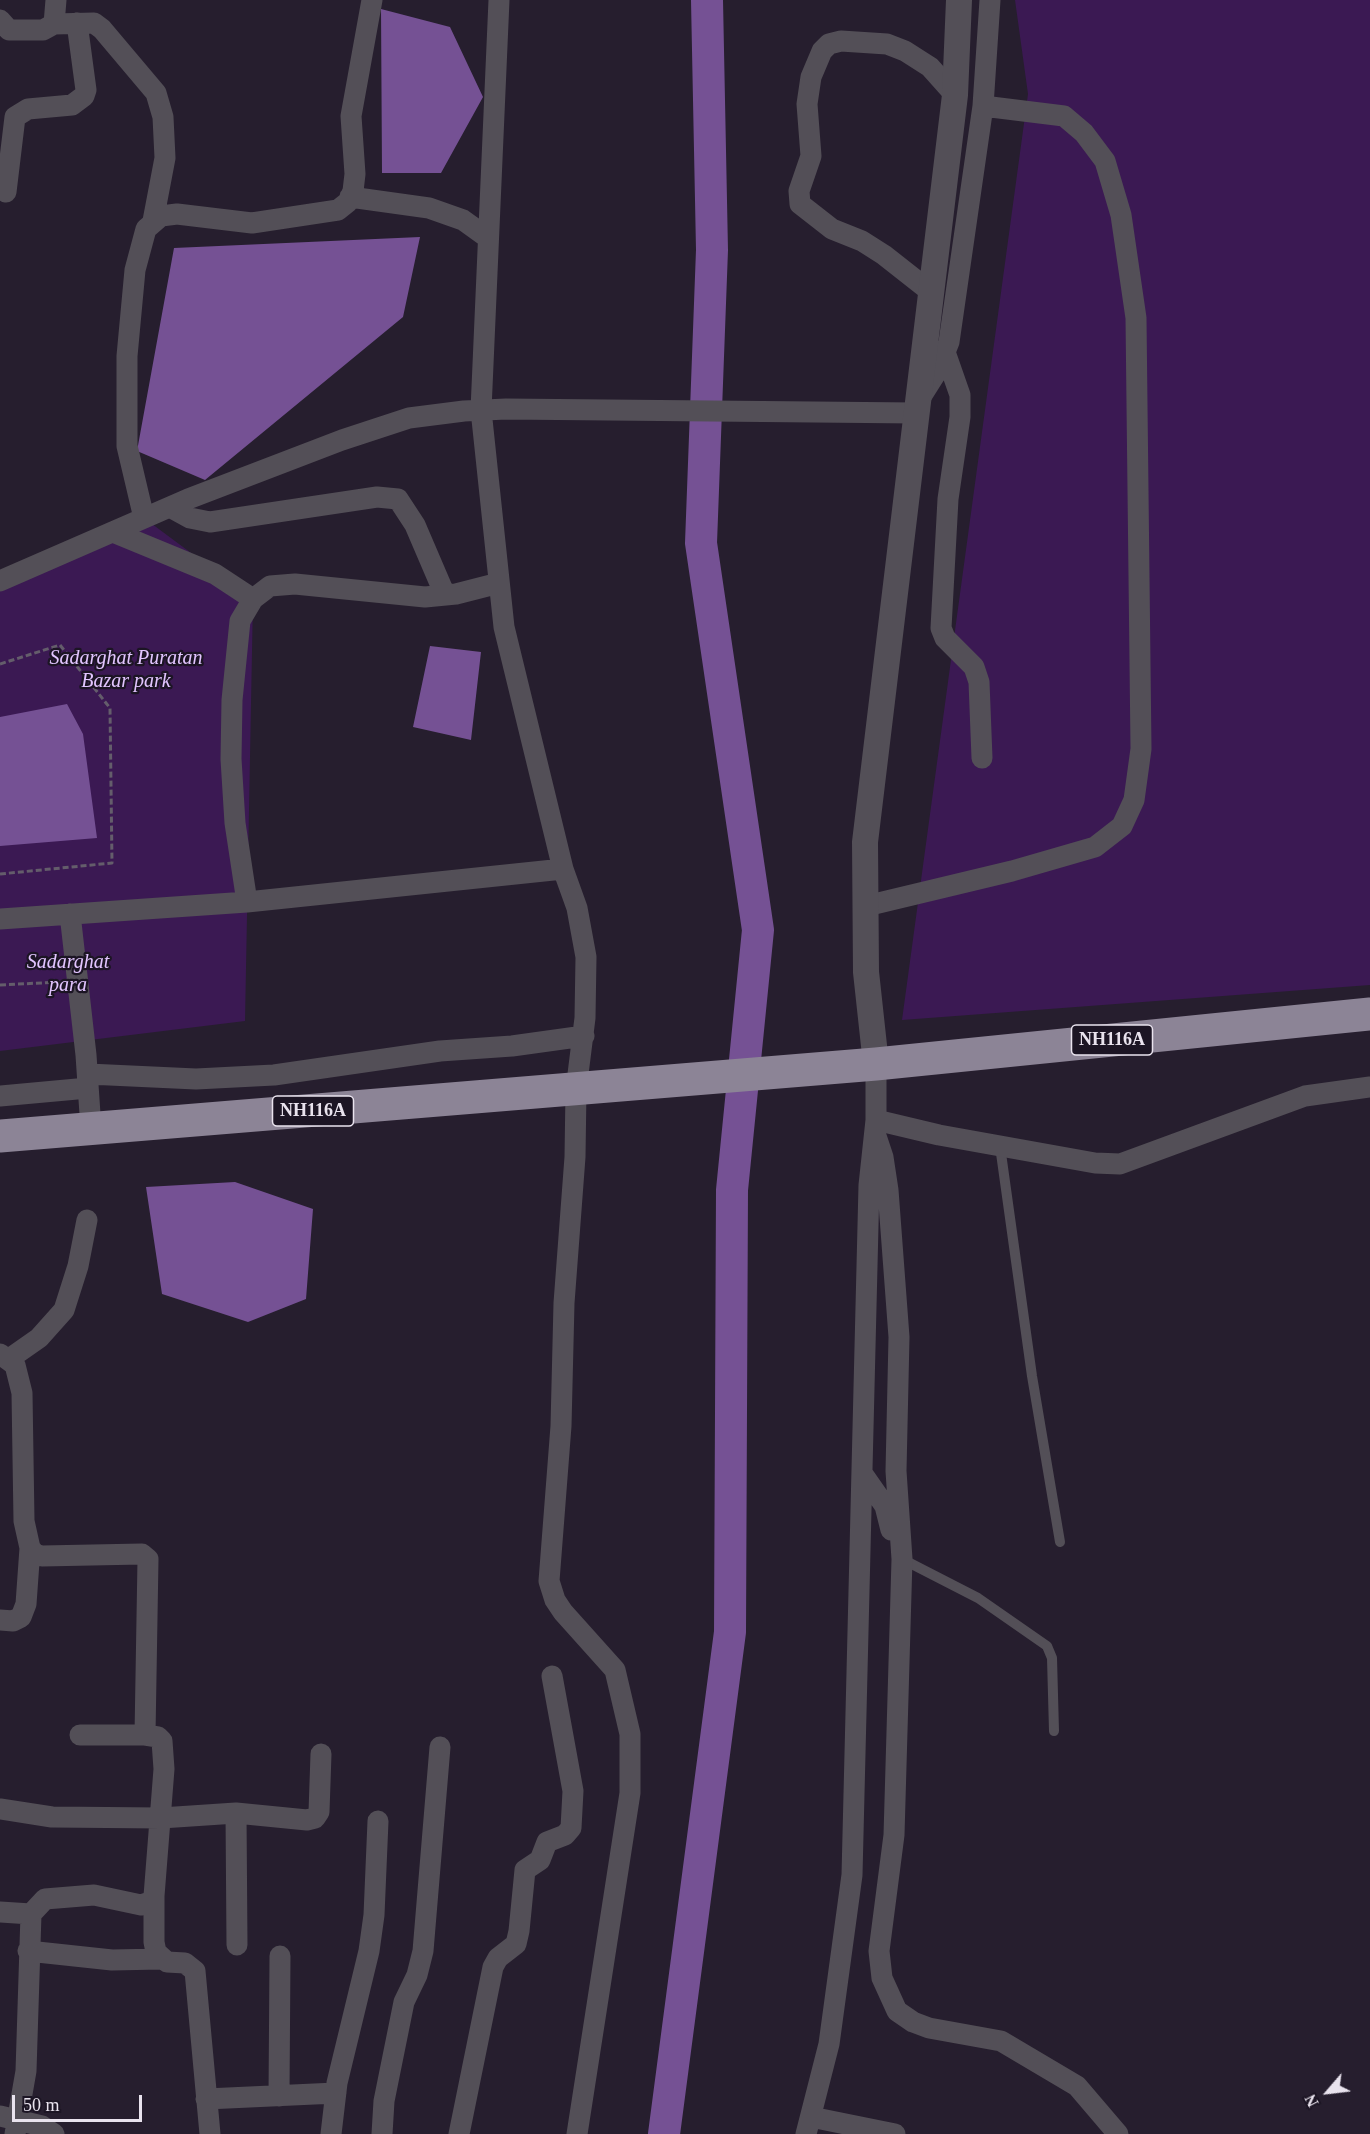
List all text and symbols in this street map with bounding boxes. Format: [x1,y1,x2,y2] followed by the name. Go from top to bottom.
[49,647,203,694] park label: Sadarghat Puratan Bazar park
[27,951,109,998] park label: Sadarghat para
[1072,1025,1152,1055] road number: NH116A
[272,1096,354,1126] road number: NH116A
[1298,2062,1358,2122] north arrow
[15,2083,146,2121] scale bar
[1301,2092,1322,2110] text: N
[23,2095,60,2115] text: 50 m

